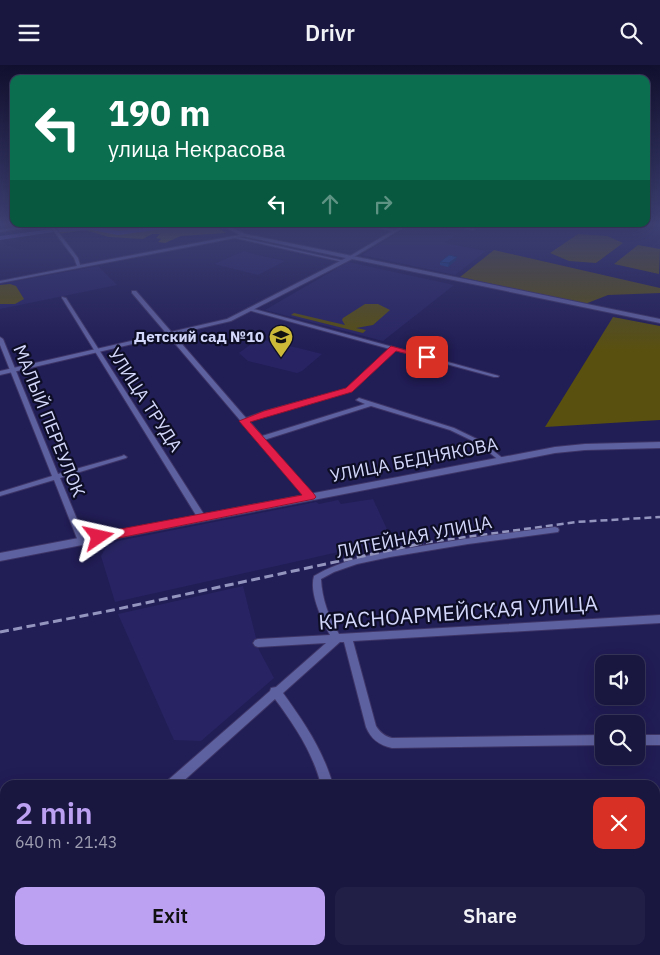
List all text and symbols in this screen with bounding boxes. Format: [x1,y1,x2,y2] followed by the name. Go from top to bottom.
[305,18,355,47] text: Drivr
[15,19,43,47] icon: menu
[617,19,645,47] icon: search
[108,90,211,136] text: 190 m
[25,95,90,160] icon: left
[108,134,286,163] text: улица Некрасова
[263,190,291,218] icon: left
[316,190,344,218] icon: ahead
[369,190,397,218] icon: right
[268,324,294,358] school or university icon: Детский сад №10
[134,327,264,346] place label: Детский сад №10
[406,336,448,378] pin
[8,341,91,501] street label: МАЛЫЙ ПЕРЕУЛОК
[103,343,188,456] street label: УЛИЦА ТРУДА
[413,343,441,371] icon: arrive
[328,432,500,487] street label: УЛИЦА БЕДНЯКОВА
[72,510,124,562] position arrow
[334,510,494,563] street label: ЛИТЕЙНАЯ УЛИЦА
[317,588,598,636] street label: КРАСНОАРМЕЙСКАЯ УЛИЦА
[595,655,645,765] map controls
[595,655,645,705] button: sound
[595,715,645,765] button: search
[15,793,93,832] text: 2 min
[593,797,645,849] button: close
[15,832,117,852] text: 640 m · 21:43
[15,887,325,945] button: Exit
[335,887,645,945] button: Share

